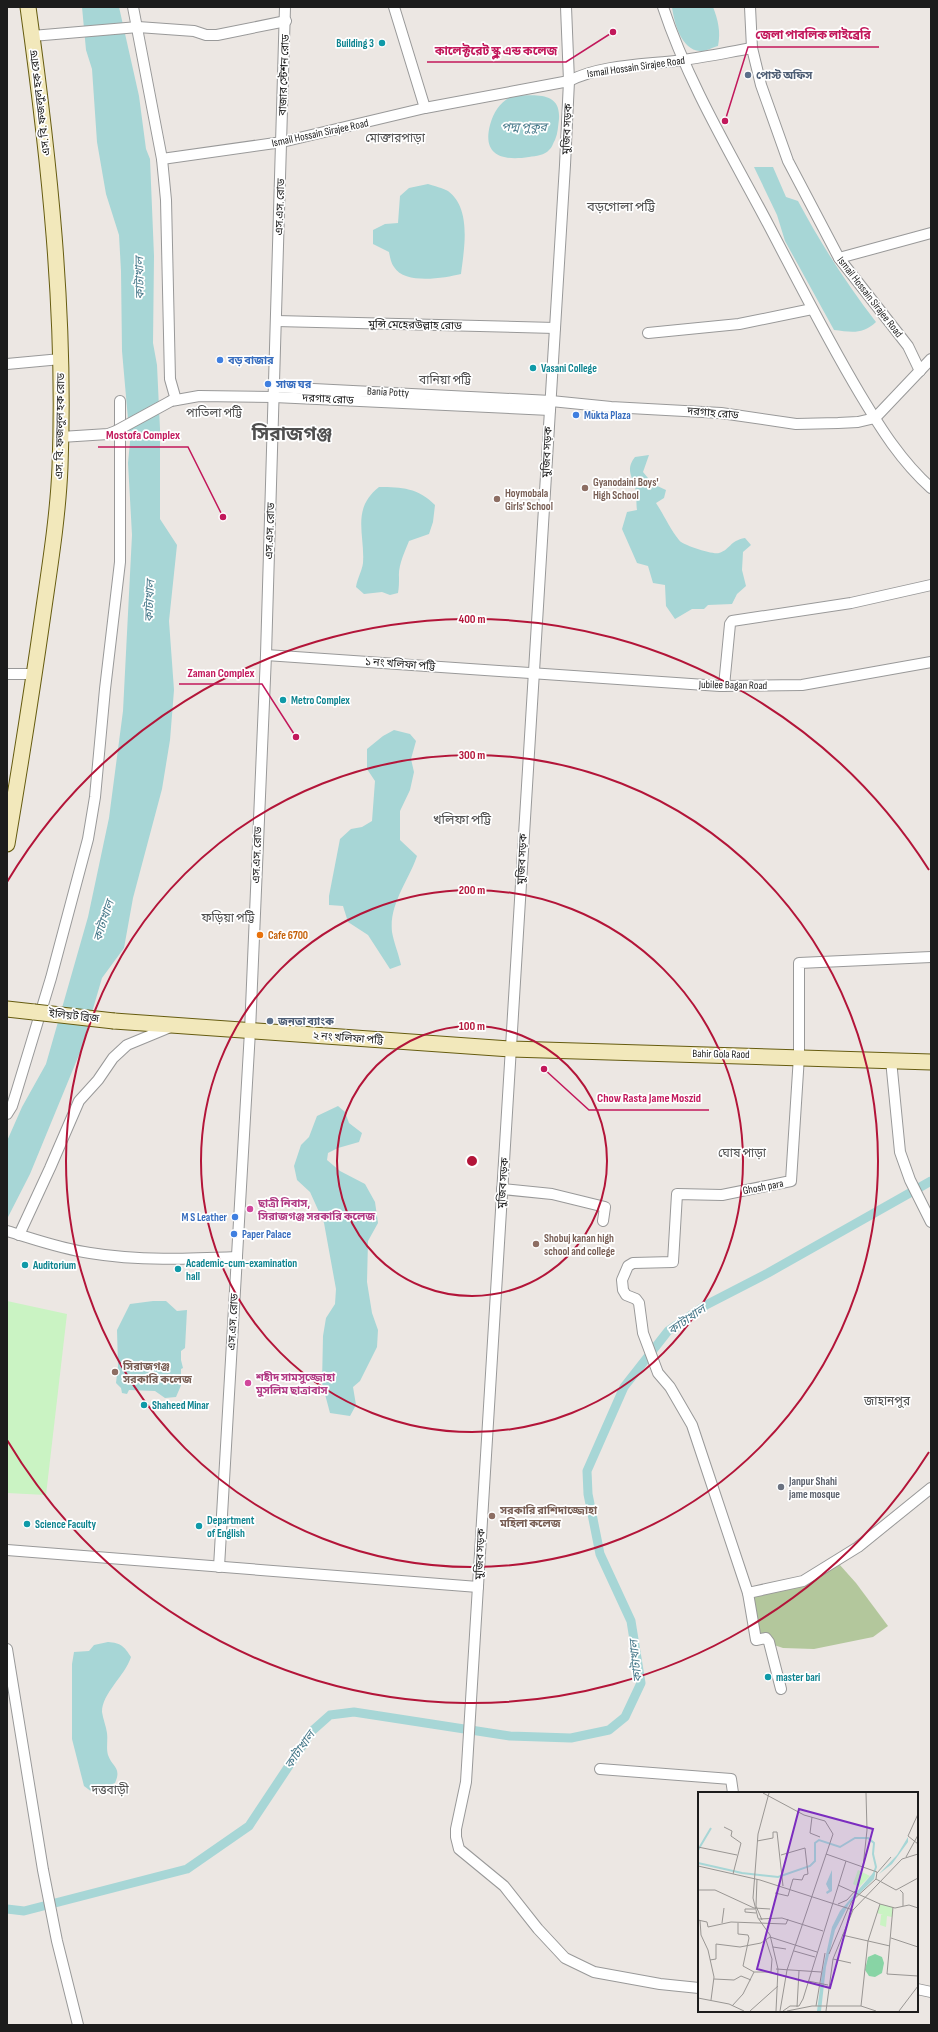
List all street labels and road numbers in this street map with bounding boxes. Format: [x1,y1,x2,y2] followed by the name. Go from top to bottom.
[276,34,292,117] street label: বাজার স্টেশন রোড
[27,49,53,157] street label: এস. বি. ফজলুল হক রোড
[586,54,686,80] street label: Ismail Hossain Sirajee Road
[559,103,575,156] street label: মুজিব সড়ক
[270,116,370,150] street label: Ismail Hossain Sirajee Road
[273,178,287,236] street label: এস.এস. রোড
[834,254,906,340] street label: Ismail Hossain Sirajee Road
[367,318,462,332] street label: মুন্সি মেহেরউল্লাহ রোড
[53,373,67,479] street label: এস. বি. ফজলুল হক রোড
[367,384,410,400] street label: Bania Potty
[301,391,354,407] street label: দরগাহ রোড
[686,404,739,422] street label: দরগাহ রোড
[539,426,555,479] street label: মুজিব সড়ক
[263,502,277,560] street label: এস.এস. রোড
[364,655,436,673] street label: ১ নং খলিফা পট্টি
[698,678,768,692] street label: Jubilee Bagan Road
[250,826,264,884] street label: এস.এস. রোড
[514,833,530,886] street label: মুজিব সড়ক
[47,1007,100,1025] street label: ইলিয়ট ব্রিজ
[312,1029,384,1047] street label: ২ নং খলিফা পট্টি
[692,1047,750,1061] street label: Bahir Gola Raod
[495,1157,511,1210] street label: মুজিব সড়ক
[742,1177,784,1197] street label: Ghosh para
[225,1293,241,1351] street label: এস.এস. রোড
[472,1528,488,1581] street label: মুজিব সড়ক

